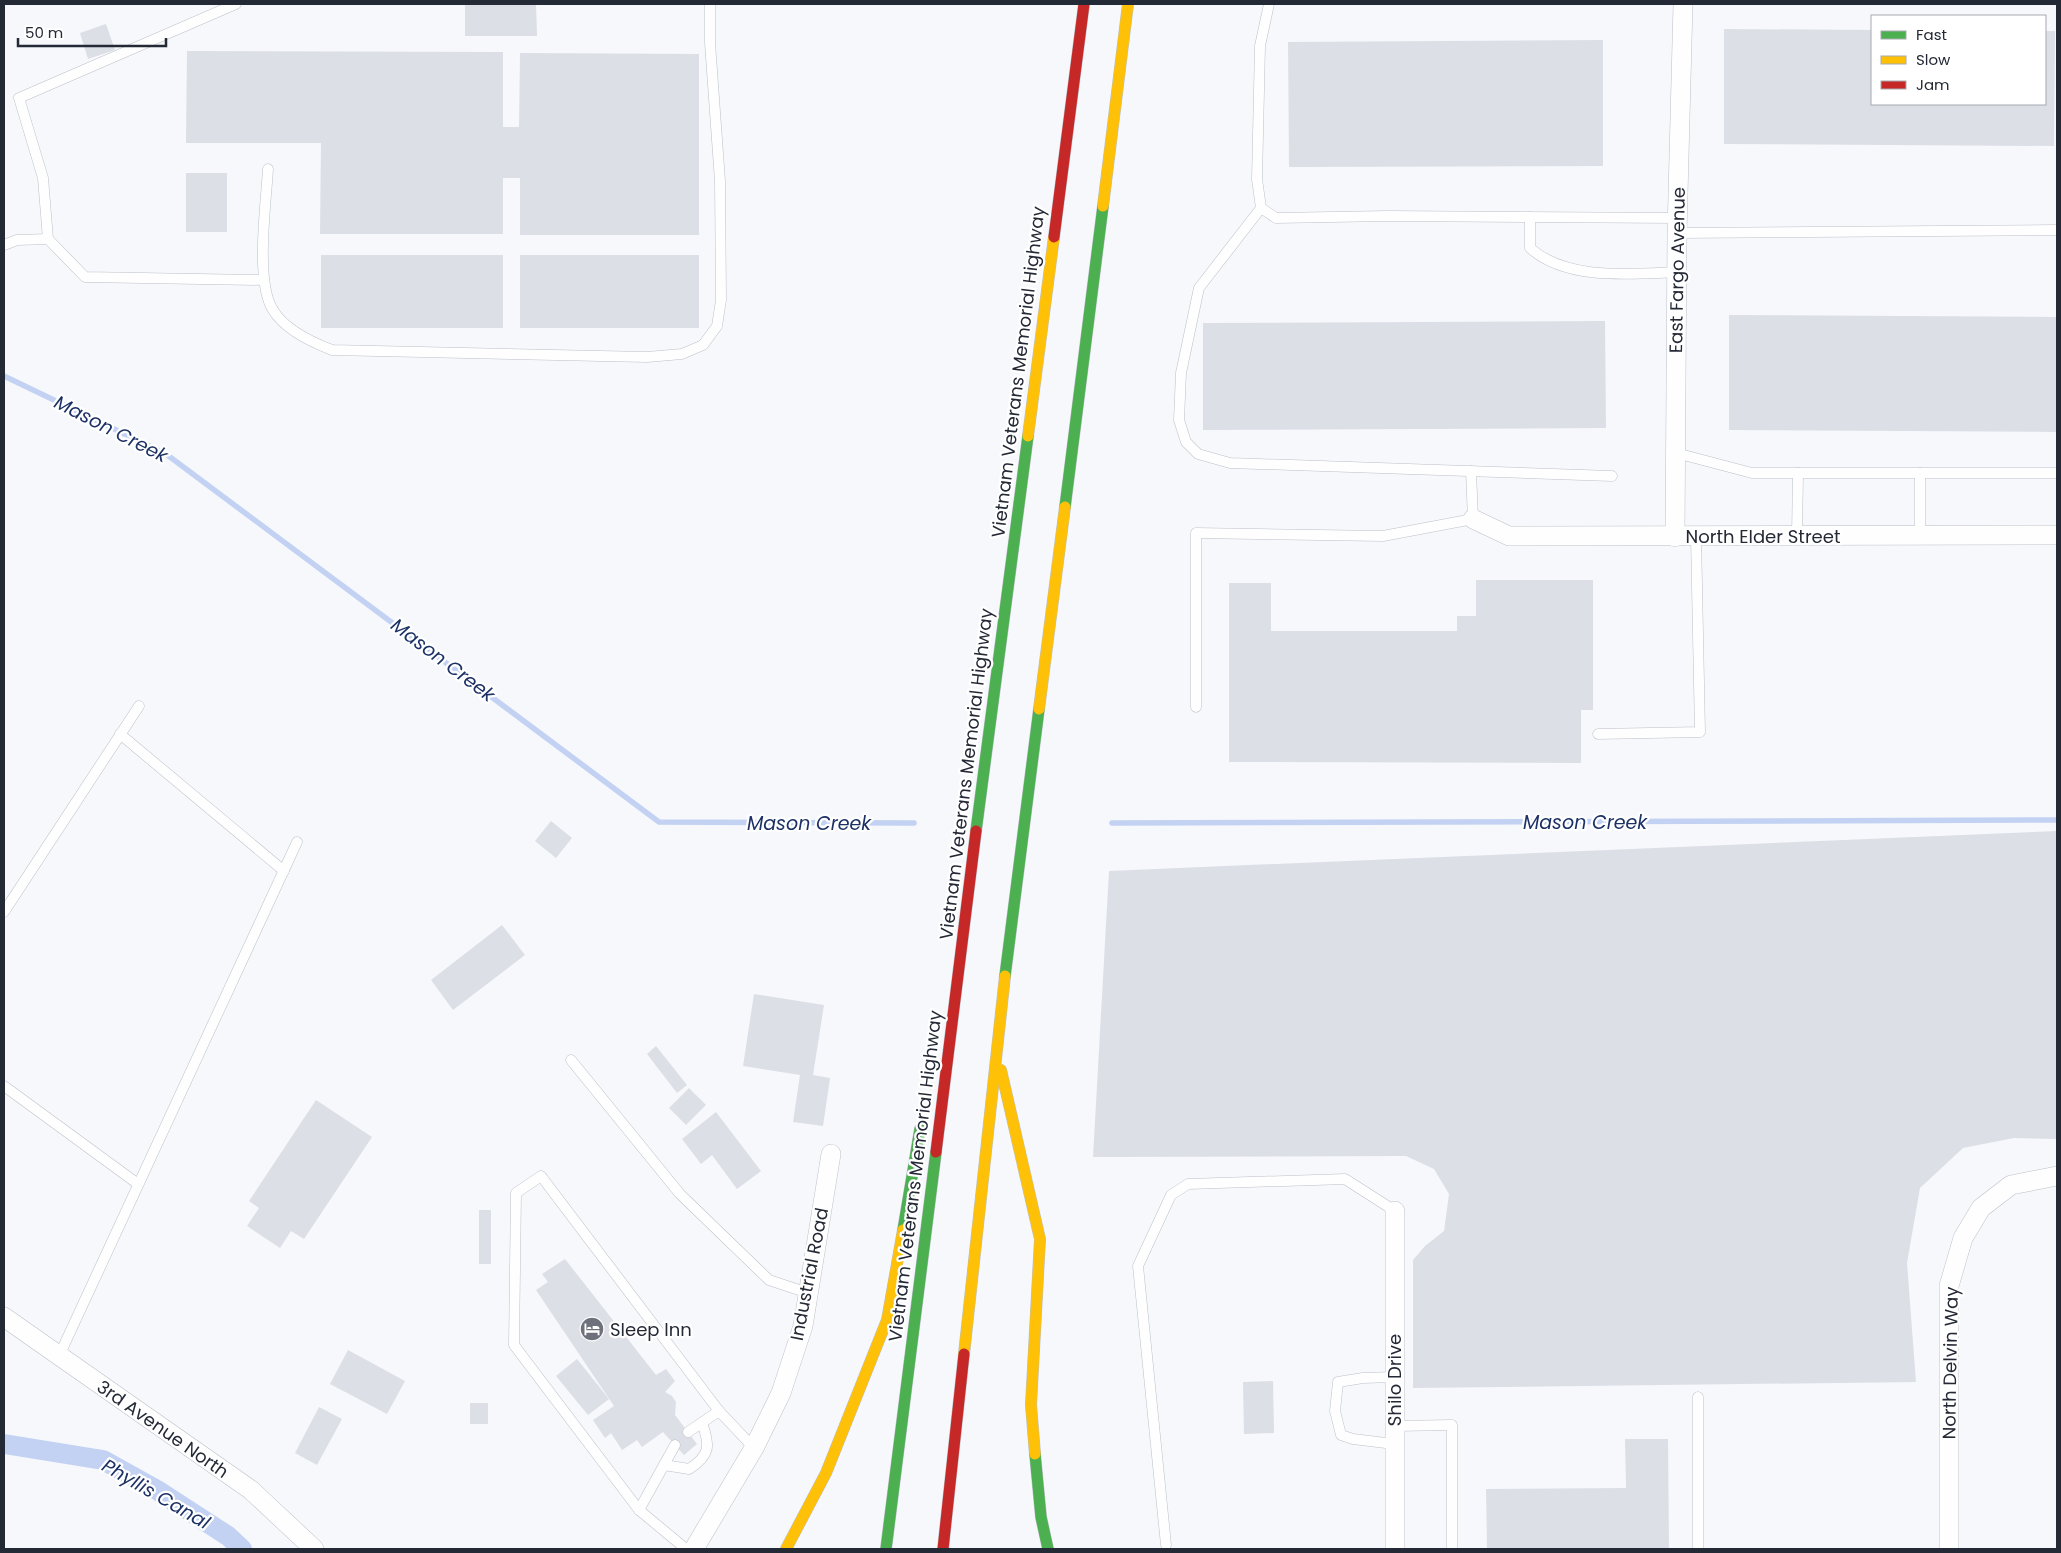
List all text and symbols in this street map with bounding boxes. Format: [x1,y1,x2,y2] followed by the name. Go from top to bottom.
[18,15,165,47] scale bar
[1871,15,2046,105] legend
[25,22,63,43] text: 50 m
[1916,24,1947,45] text: Fast
[1916,49,1951,70] text: Slow
[1916,74,1950,95] text: Jam
[1663,187,1691,353] street label: East Fargo Avenue
[985,205,1051,539] street label: Vietnam Veterans Memorial Highway
[50,389,174,470] water label: Mason Creek
[1686,524,1840,549] street label: North Elder Street
[933,607,999,941] street label: Vietnam Veterans Memorial Highway
[385,612,502,709] water label: Mason Creek
[1523,809,1648,836] water label: Mason Creek
[747,810,872,837] water label: Mason Creek
[882,1009,948,1343] street label: Vietnam Veterans Memorial Highway
[784,1205,834,1343] street label: Industrial Road
[1936,1286,1964,1440] street label: North Delvin Way
[579,1316,605,1342] hotel icon: Sleep Inn
[610,1317,692,1342] place label: Sleep Inn
[1382,1334,1407,1426] street label: Shilo Drive
[92,1374,234,1484] street label: 3rd Avenue North
[97,1452,215,1536] water label: Phyllis Canal

